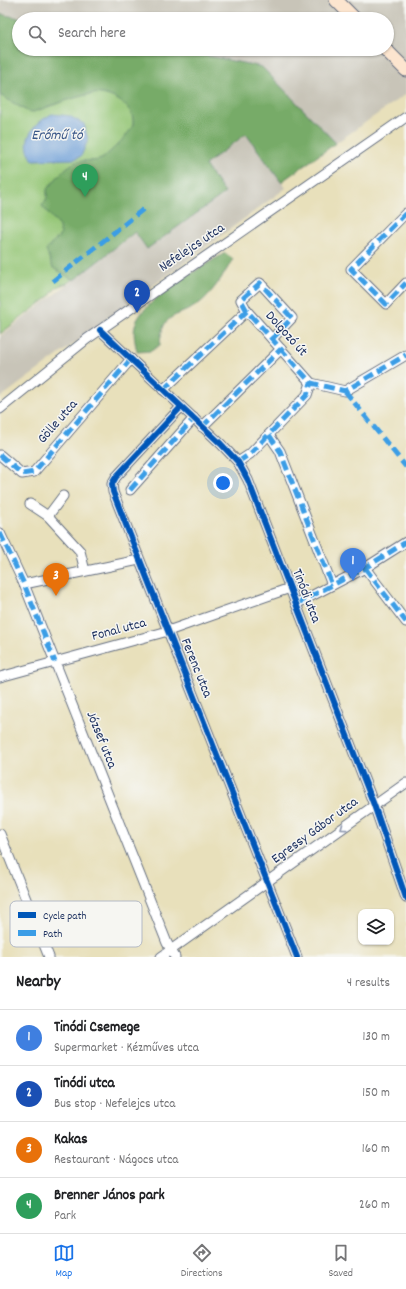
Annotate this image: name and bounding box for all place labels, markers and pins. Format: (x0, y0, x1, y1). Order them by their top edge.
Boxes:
pin: 4 (72, 164, 98, 197)
pin: 2 (124, 280, 150, 313)
pin: 1 (340, 548, 366, 581)
pin: 3 (43, 563, 69, 596)

